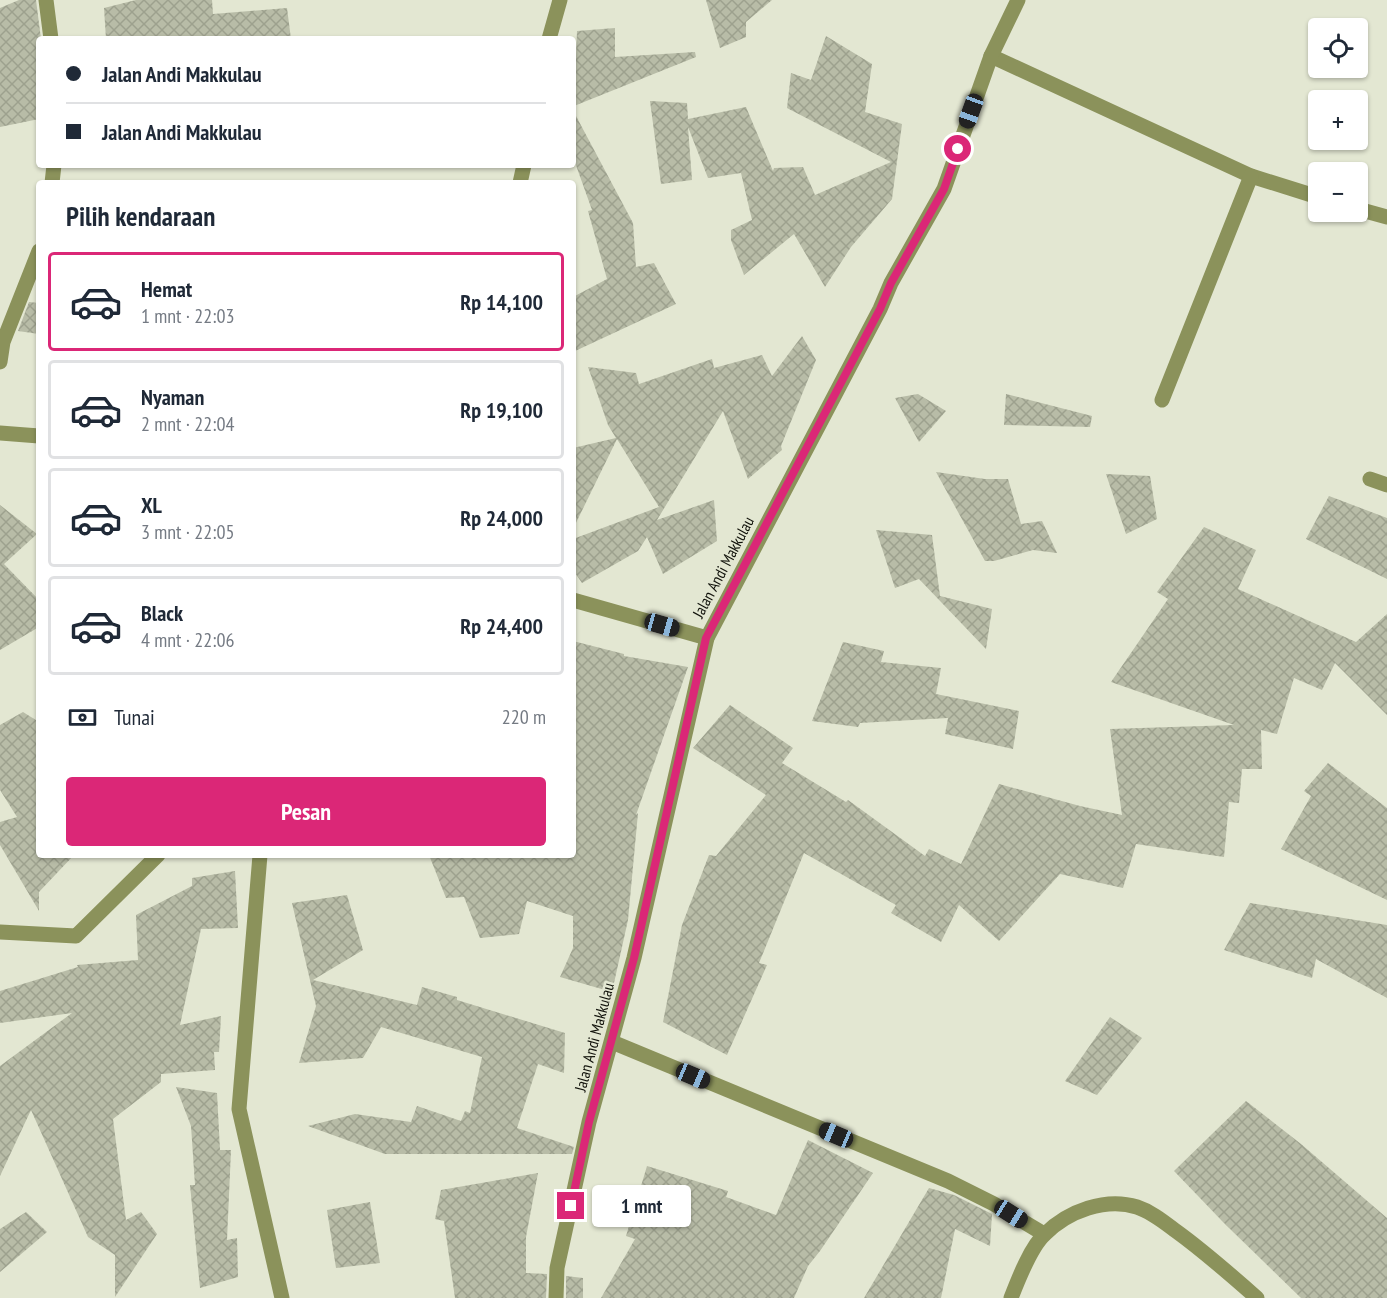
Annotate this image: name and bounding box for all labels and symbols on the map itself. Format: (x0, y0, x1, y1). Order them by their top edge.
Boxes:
car (956, 91, 986, 131)
route start (944, 135, 971, 162)
street label: Jalan Andi Makkulau (687, 513, 758, 622)
car (642, 611, 682, 639)
street label: Jalan Andi Makkulau (570, 980, 618, 1095)
car (673, 1061, 713, 1091)
car (816, 1120, 856, 1150)
callout: 1 mnt (592, 1185, 691, 1227)
route end (557, 1192, 584, 1219)
car (991, 1197, 1031, 1231)

